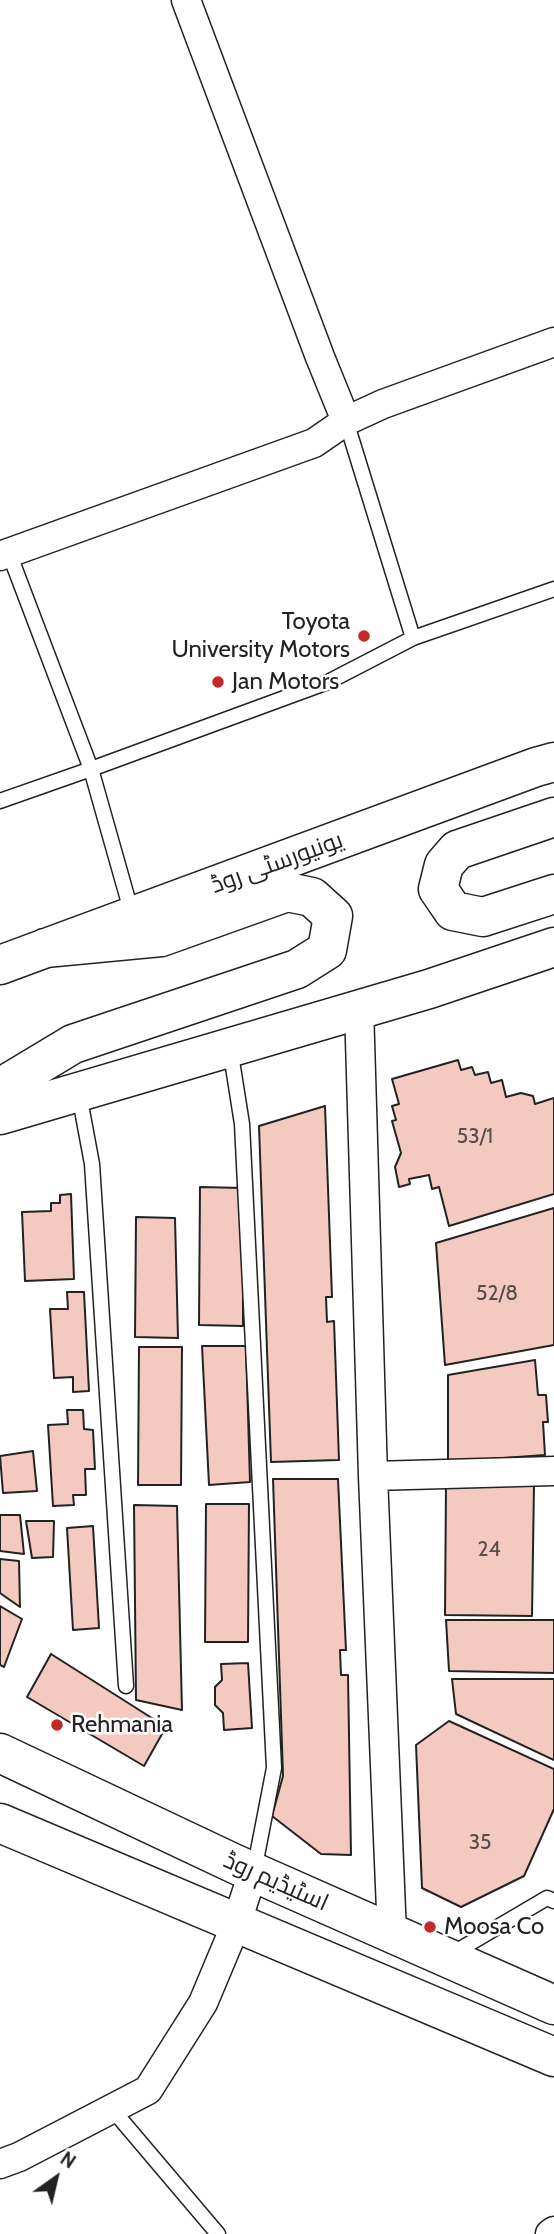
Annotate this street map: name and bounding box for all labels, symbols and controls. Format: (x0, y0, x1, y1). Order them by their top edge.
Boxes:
place label: Toyota University Motors (171, 608, 350, 664)
marker: Toyota University Motors (356, 628, 372, 644)
place label: Jan Motors (232, 668, 339, 696)
marker: Jan Motors (210, 674, 226, 690)
street label: یونیورسٹی روڈ (207, 826, 347, 900)
house number: 53/1 (457, 1124, 493, 1150)
house number: 52/8 (476, 1281, 518, 1307)
house number: 24 (477, 1537, 501, 1563)
place label: Rehmania (71, 1711, 173, 1739)
marker: Rehmania (49, 1717, 65, 1733)
house number: 35 (469, 1830, 491, 1856)
street label: اسٹیڈیم روڈ (219, 1846, 333, 1918)
place label: Moosa Co (444, 1913, 544, 1941)
marker: Moosa Co (422, 1919, 438, 1935)
north arrow (21, 2143, 91, 2213)
text: N (56, 2147, 80, 2173)

